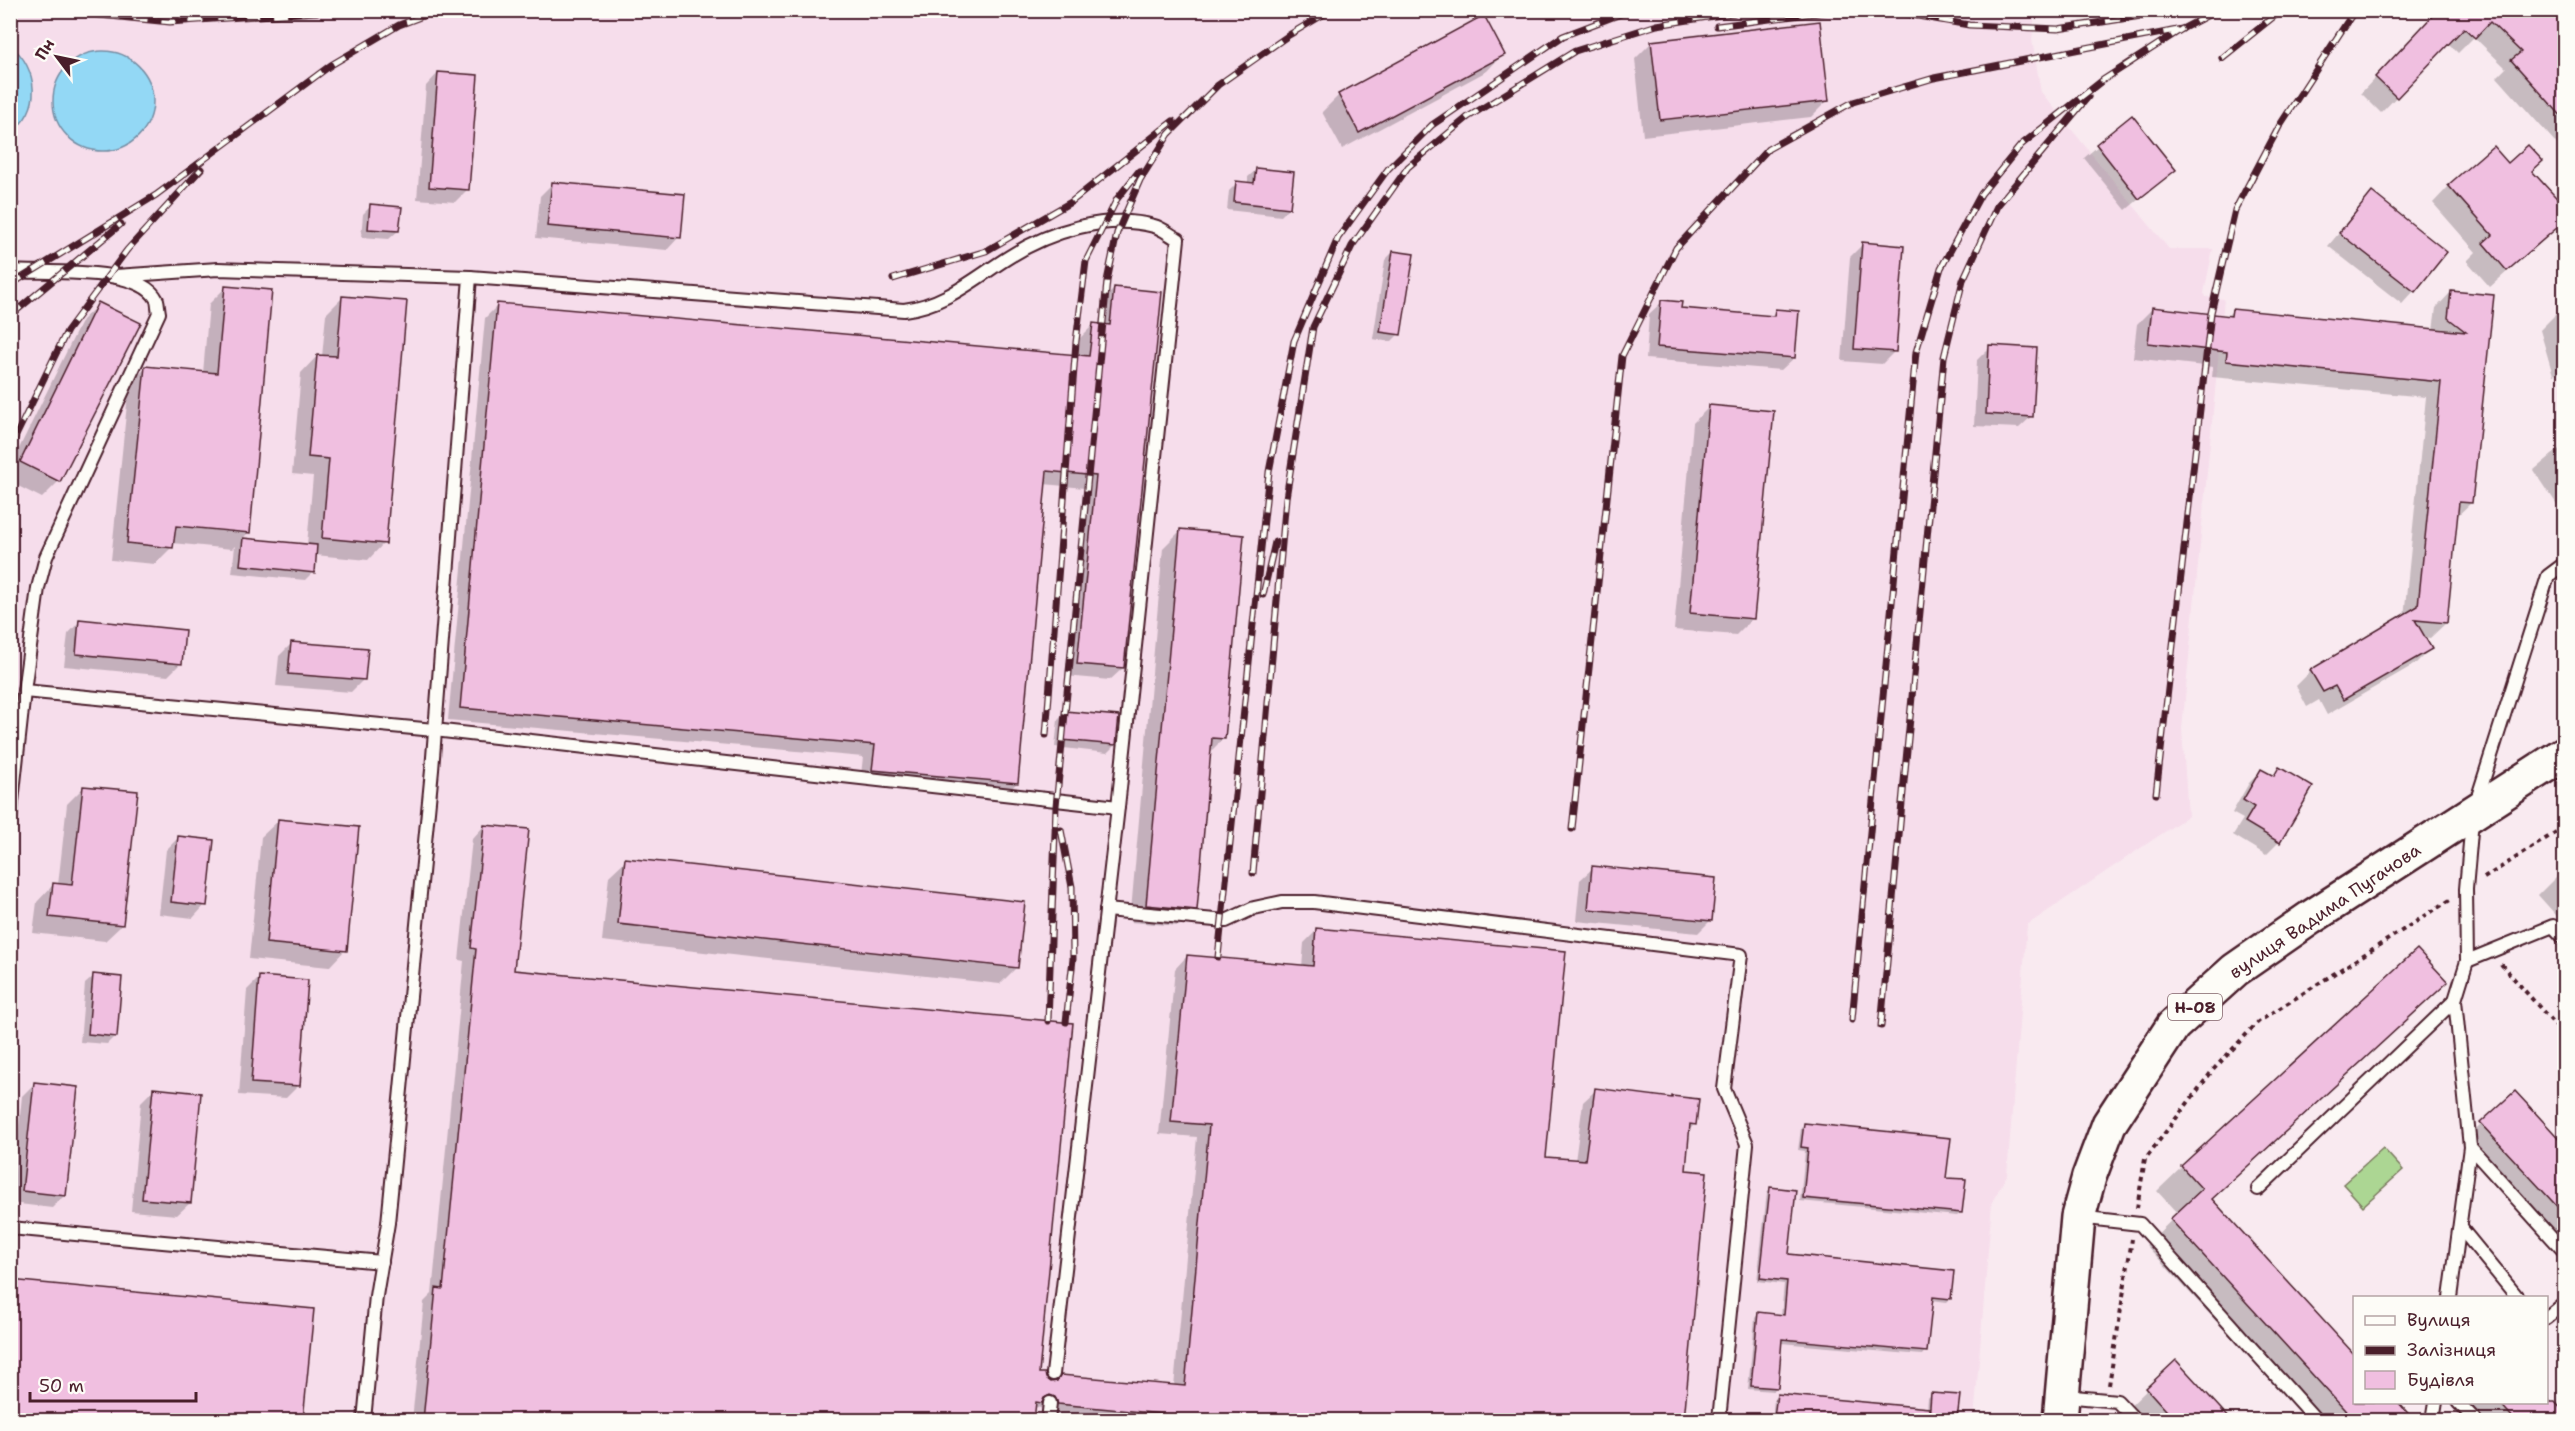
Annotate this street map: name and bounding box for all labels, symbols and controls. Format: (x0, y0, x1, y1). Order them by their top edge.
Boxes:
north arrow (27, 27, 87, 87)
text: Пн (30, 35, 59, 64)
street label: вулиця Вадима Пугачова (2225, 838, 2425, 984)
road number: Н-08 (2168, 994, 2222, 1020)
legend (2353, 1296, 2548, 1404)
text: Вулиця (2407, 1308, 2471, 1332)
text: Залізниця (2407, 1338, 2496, 1362)
scale bar (30, 1365, 196, 1403)
text: Будівля (2407, 1368, 2475, 1392)
text: 50 m (39, 1374, 84, 1398)

